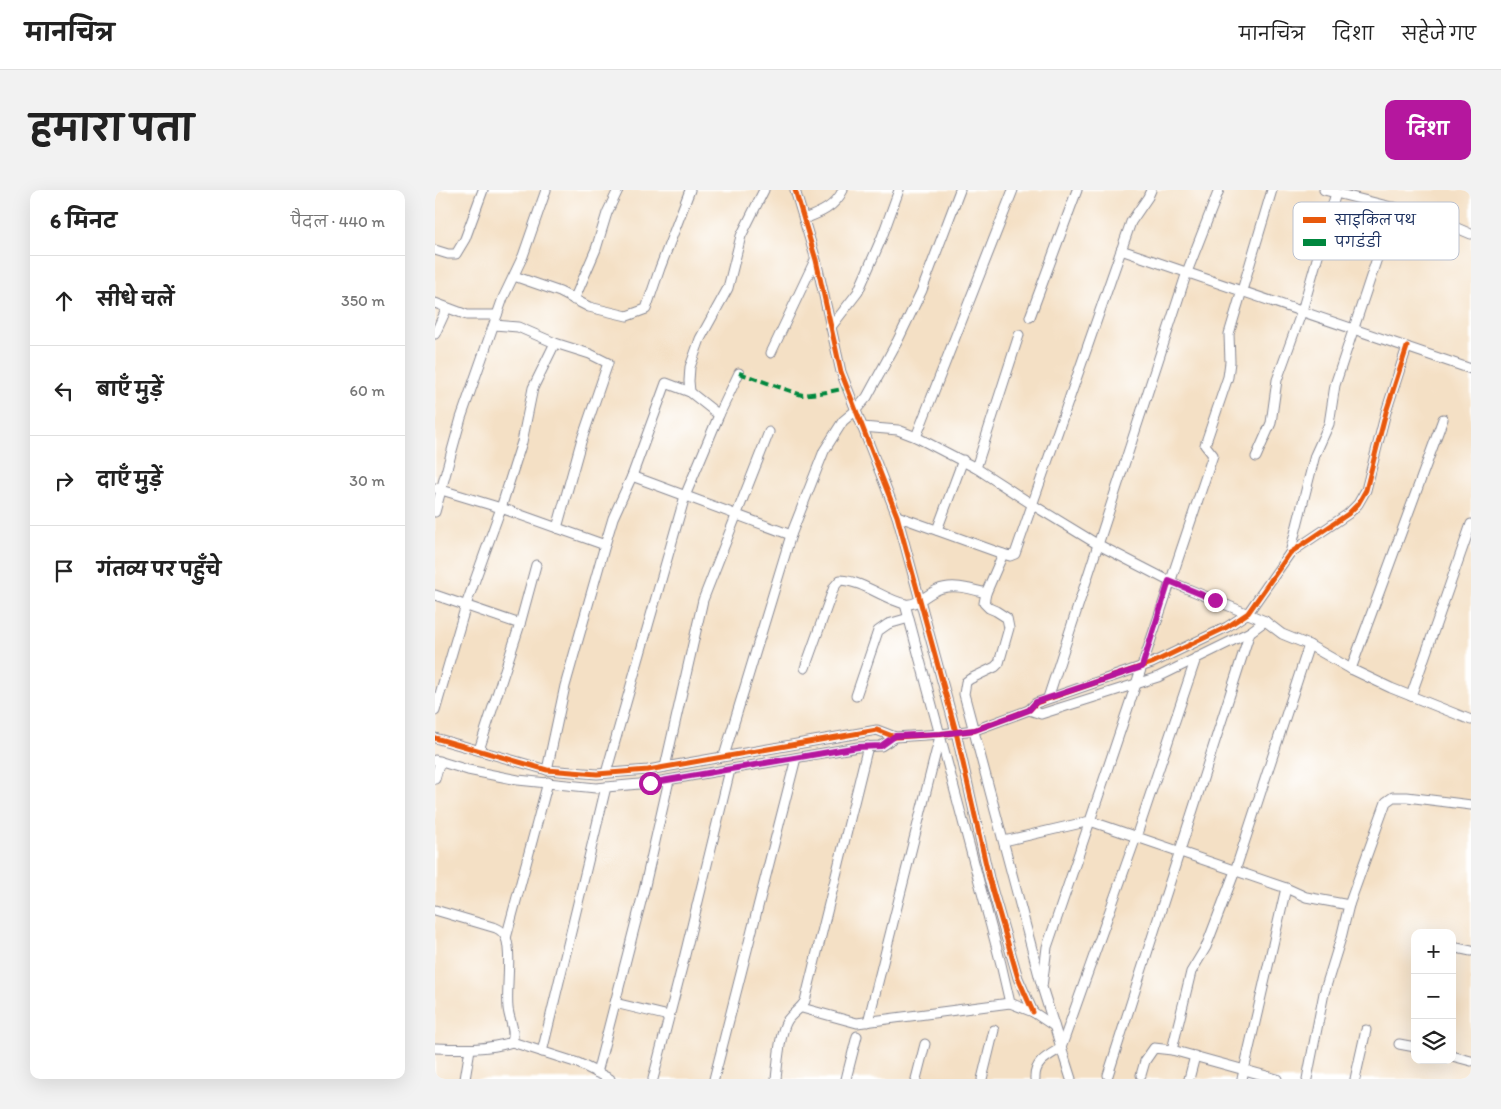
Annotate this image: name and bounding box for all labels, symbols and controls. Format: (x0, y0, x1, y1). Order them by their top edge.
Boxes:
text: मानचित्र (25, 18, 114, 47)
text: मानचित्र (1239, 23, 1305, 45)
text: दिशा (1333, 23, 1374, 45)
text: सहेजे गए (1402, 23, 1476, 45)
button: दिशा (1385, 100, 1471, 160)
text: हमारा पता (30, 107, 193, 149)
legend (1293, 202, 1459, 260)
text: 6 मिनट (50, 208, 117, 233)
text: साइकिल पथ (1334, 209, 1417, 229)
text: पैदल · 440 m (291, 212, 385, 231)
text: पगडंडी (1334, 231, 1382, 251)
icon: ahead (50, 287, 78, 315)
text: सीधे चलें (97, 288, 174, 311)
text: 350 m (341, 291, 385, 310)
icon: left (50, 377, 78, 405)
text: बाएँ मुड़ें (97, 378, 163, 401)
text: 60 m (350, 381, 385, 400)
icon: right (50, 467, 78, 495)
text: दाएँ मुड़ें (97, 468, 163, 491)
text: 30 m (349, 471, 385, 490)
icon: arrive (50, 557, 78, 585)
text: गंतव्य पर पहुँचे (97, 558, 221, 581)
route end (1204, 589, 1227, 612)
route start (639, 772, 662, 795)
map controls (1411, 929, 1456, 1064)
button: + (1411, 929, 1456, 974)
button: − (1411, 974, 1456, 1019)
button: layers (1411, 1019, 1456, 1064)

